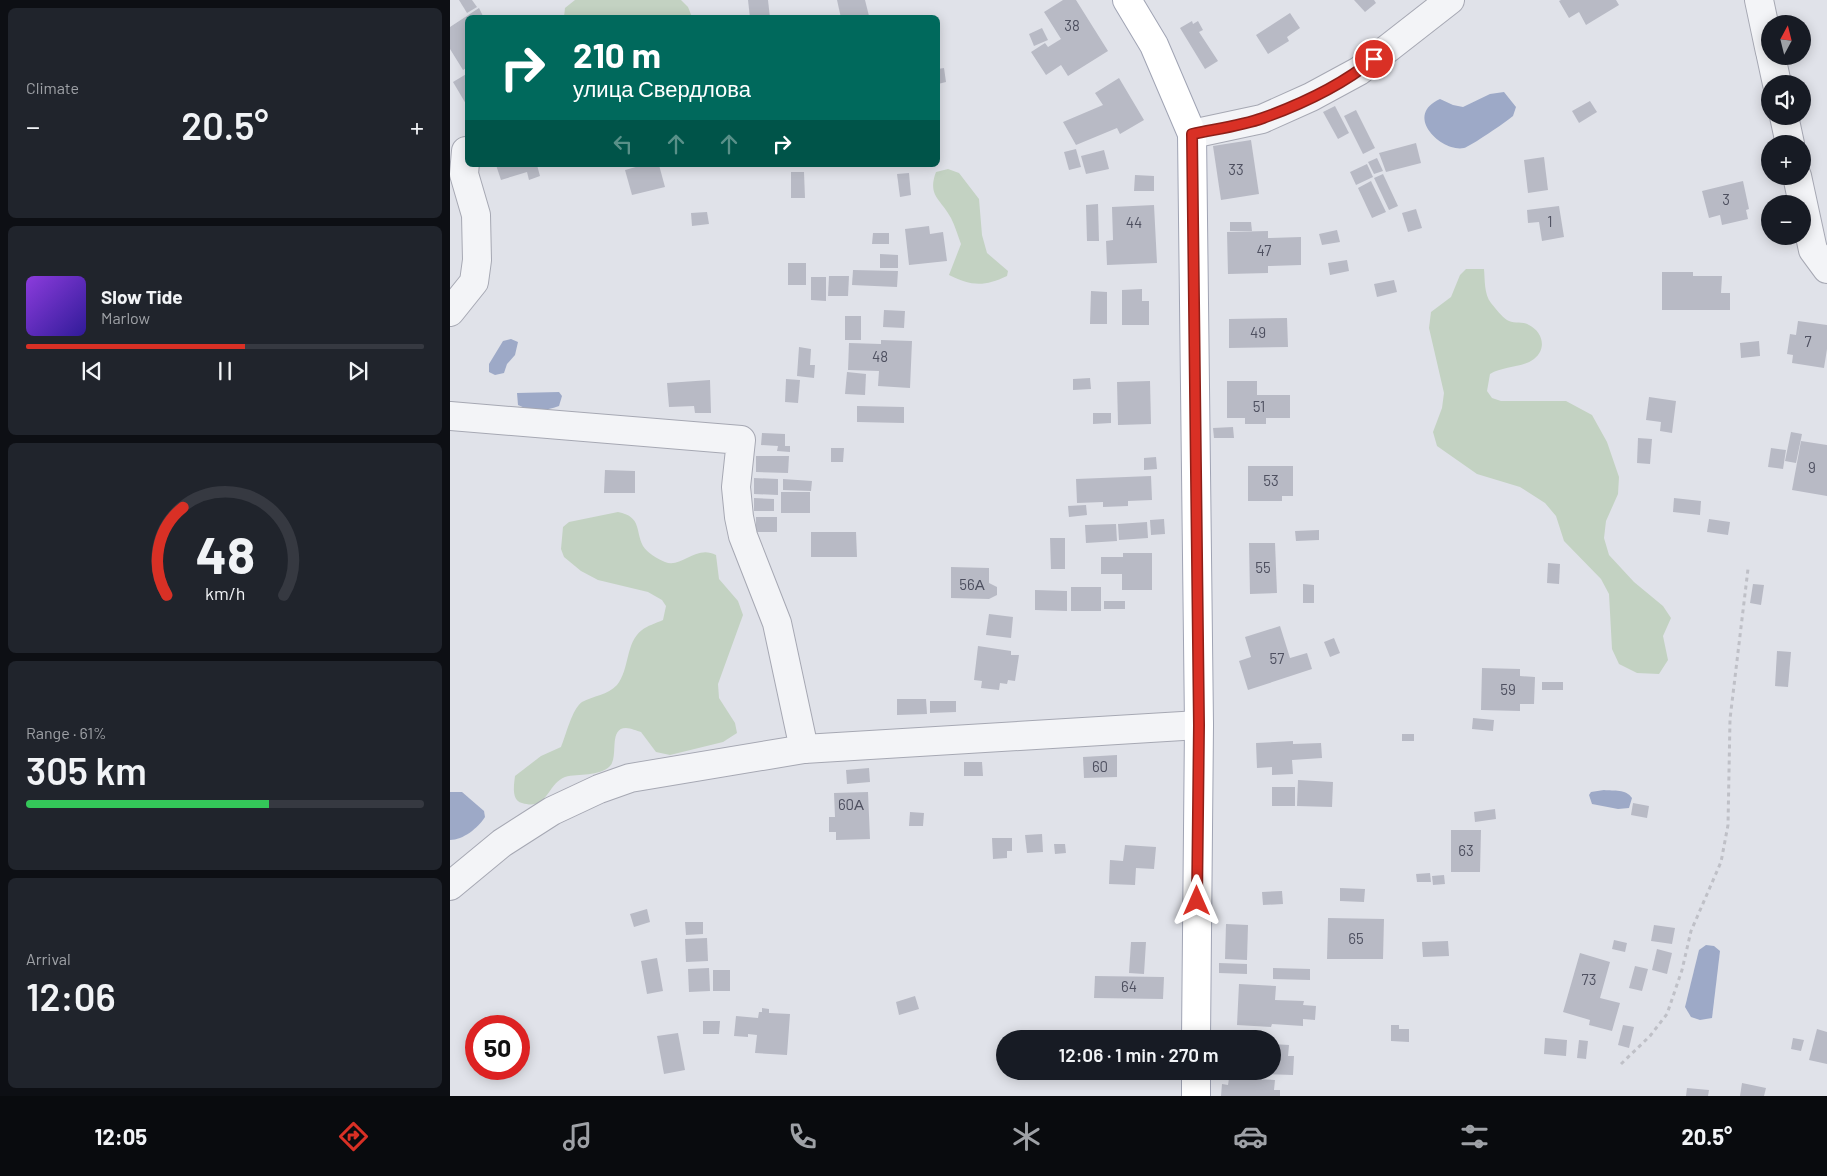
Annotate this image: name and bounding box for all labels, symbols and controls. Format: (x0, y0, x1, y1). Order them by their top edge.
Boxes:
north arrow (1761, 15, 1811, 65)
map controls (1761, 15, 1811, 245)
house number: 38 (1064, 16, 1080, 34)
text: 210 m (573, 33, 661, 75)
icon: right (490, 35, 555, 100)
pin (1353, 38, 1395, 80)
icon: arrive (1360, 45, 1388, 73)
text: улица Свердлова (573, 75, 751, 101)
button: sound (1761, 75, 1811, 125)
text: Climate (26, 78, 79, 97)
text: 20.5° (181, 102, 269, 148)
text: − (26, 109, 40, 143)
text: + (410, 109, 424, 143)
icon: left (609, 130, 637, 158)
icon: ahead (662, 130, 690, 158)
icon: ahead (715, 130, 743, 158)
icon: right (768, 130, 796, 158)
button: + (1761, 135, 1811, 185)
house number: 33 (1228, 160, 1244, 178)
house number: 3 (1722, 190, 1730, 208)
button: − (1761, 195, 1811, 245)
house number: 1 (1547, 212, 1553, 230)
house number: 44 (1126, 213, 1142, 231)
house number: 47 (1257, 241, 1271, 259)
text: Slow Tide (101, 285, 183, 308)
text: Marlow (101, 308, 150, 327)
house number: 49 (1250, 323, 1266, 341)
house number: 7 (1804, 332, 1812, 350)
house number: 48 (872, 347, 888, 365)
icon: previous (78, 357, 106, 385)
icon: pause (211, 357, 239, 385)
icon: next (344, 357, 372, 385)
house number: 51 (1253, 397, 1265, 415)
house number: 9 (1808, 458, 1816, 476)
house number: 53 (1263, 471, 1279, 489)
text: 48 (195, 522, 255, 584)
house number: 55 (1255, 558, 1271, 576)
house number: 56А (959, 575, 985, 593)
text: km/h (205, 582, 245, 604)
house number: 57 (1270, 649, 1284, 667)
house number: 59 (1500, 680, 1516, 698)
text: Range · 61% (26, 723, 107, 742)
text: 305 km (26, 747, 147, 793)
house number: 60 (1092, 757, 1108, 775)
house number: 60А (838, 795, 864, 813)
house number: 63 (1458, 841, 1474, 859)
position arrow (1170, 874, 1222, 926)
house number: 65 (1348, 929, 1364, 947)
text: Arrival (26, 949, 71, 968)
house number: 73 (1582, 970, 1596, 988)
text: 12:06 (26, 973, 116, 1019)
house number: 64 (1121, 977, 1137, 995)
speed limit sign: 50 (465, 1015, 530, 1080)
text: 12:06 · 1 min · 270 m (1058, 1043, 1219, 1066)
icon: directions (336, 1119, 371, 1154)
icon: music (560, 1119, 595, 1154)
icon: phone (785, 1119, 820, 1154)
icon: climate (1009, 1119, 1044, 1154)
icon: car (1233, 1119, 1268, 1154)
icon: filters (1457, 1119, 1492, 1154)
text: 12:05 (95, 1123, 147, 1149)
text: 20.5° (1681, 1123, 1732, 1149)

